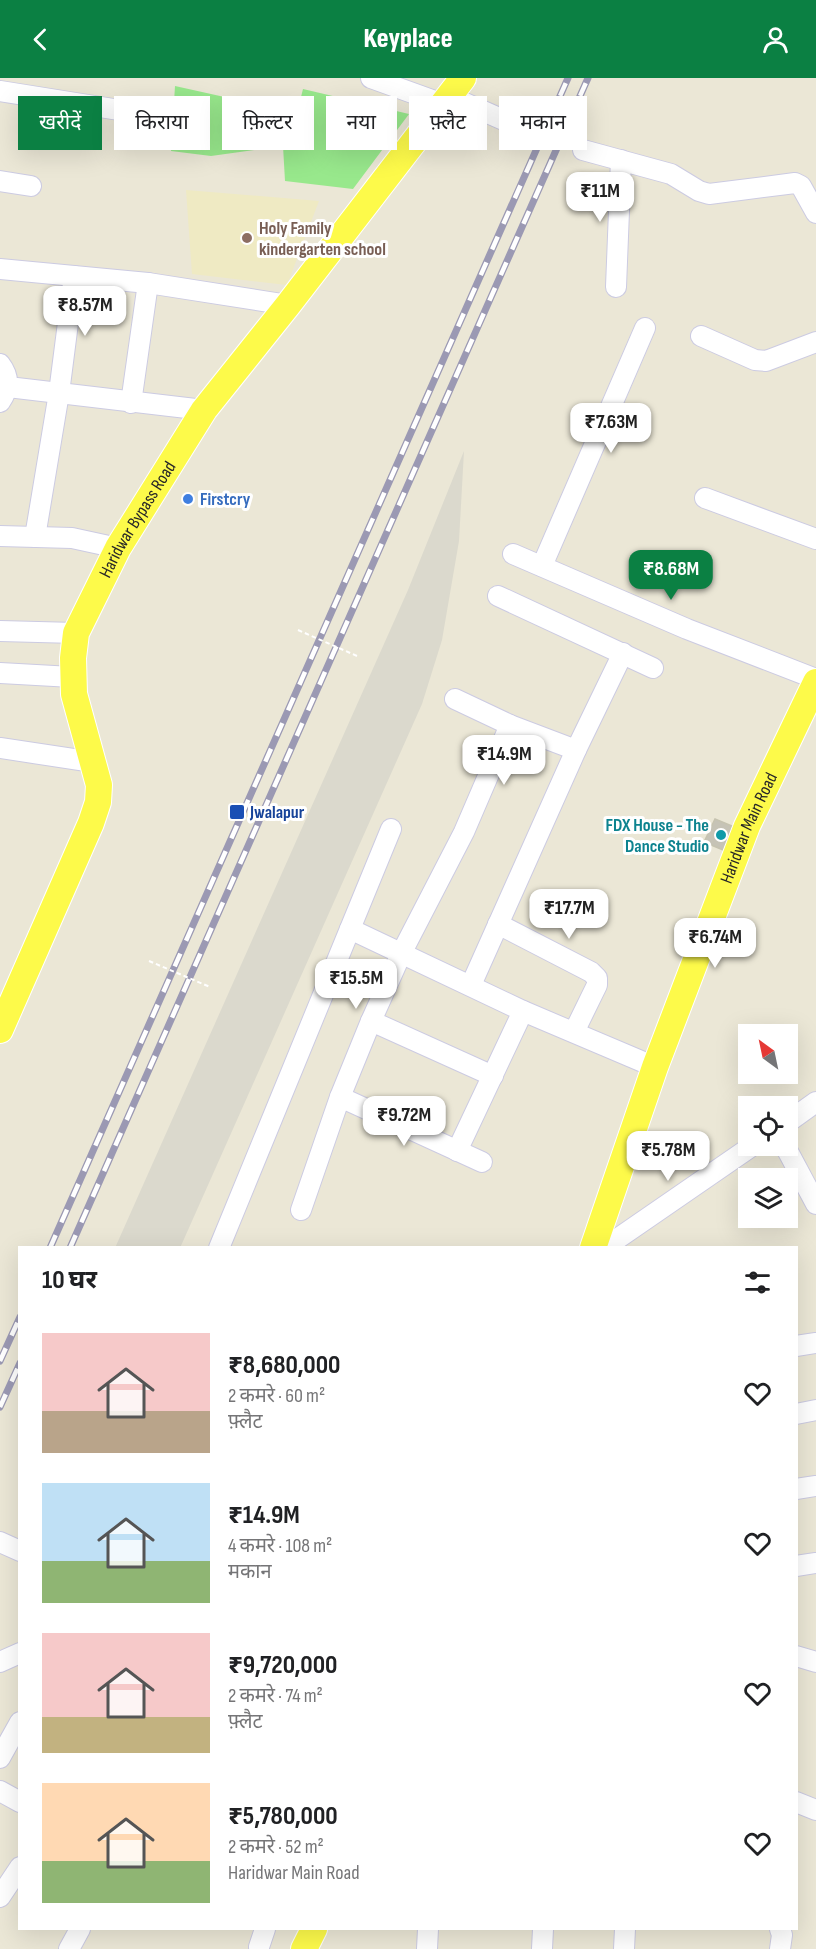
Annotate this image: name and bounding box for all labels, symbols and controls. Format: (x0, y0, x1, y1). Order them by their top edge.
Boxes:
icon: back (24, 23, 57, 56)
text: Keyplace (364, 23, 453, 55)
icon: person (759, 23, 792, 56)
chip: खरीदें (18, 96, 102, 150)
chip: किराया (114, 96, 210, 150)
chip: फ़िल्टर (222, 96, 314, 150)
chip: नया (326, 96, 397, 150)
chip: फ़्लैट (409, 96, 487, 150)
chip: मकान (499, 96, 587, 150)
pin: ₹11M (564, 172, 636, 223)
text: ₹11M (580, 179, 620, 203)
place label: Holy Family kindergarten school (259, 218, 386, 260)
marker: Holy Family kindergarten school (240, 231, 254, 245)
pin: ₹8.57M (36, 286, 134, 337)
text: ₹8.57M (57, 293, 113, 317)
pin: ₹7.63M (562, 403, 660, 454)
text: ₹7.63M (584, 410, 638, 434)
street label: Haridwar Bypass Road (95, 457, 180, 581)
place label: Firstcry (200, 489, 251, 510)
marker: Firstcry (181, 492, 195, 506)
pin: ₹8.68M (622, 550, 720, 601)
text: ₹8.68M (643, 557, 699, 581)
pin: ₹14.9M (455, 735, 553, 786)
text: ₹14.9M (476, 742, 532, 766)
street label: Haridwar Main Road (716, 769, 782, 886)
place label: Jwalapur (249, 802, 305, 823)
marker: Jwalapur (228, 803, 246, 821)
place label: FDX House - The Dance Studio (606, 815, 709, 857)
marker: FDX House - The Dance Studio (714, 828, 728, 842)
pin: ₹17.7M (520, 889, 618, 940)
text: ₹17.7M (543, 896, 595, 920)
pin: ₹6.74M (666, 918, 764, 969)
text: ₹6.74M (688, 925, 742, 949)
pin: ₹15.5M (307, 959, 405, 1010)
text: ₹15.5M (329, 966, 383, 990)
north arrow (738, 1024, 798, 1084)
map controls (738, 1024, 798, 1228)
pin: ₹9.72M (355, 1096, 453, 1147)
button: locate (738, 1096, 798, 1156)
text: ₹9.72M (377, 1103, 431, 1127)
pin: ₹5.78M (619, 1131, 717, 1182)
text: ₹5.78M (641, 1138, 695, 1162)
button: layers (738, 1168, 798, 1228)
text: 10 घर (42, 1265, 97, 1296)
icon: filters (741, 1266, 774, 1299)
text: ₹8,680,000 (228, 1350, 340, 1381)
icon: home (90, 1357, 162, 1429)
icon: heart (741, 1377, 774, 1410)
text: 2 कमरे · 60 m² (228, 1384, 325, 1408)
text: फ़्लैट (228, 1410, 263, 1434)
text: ₹14.9M (228, 1500, 300, 1531)
icon: home (90, 1507, 162, 1579)
icon: heart (741, 1527, 774, 1560)
text: 4 कमरे · 108 m² (228, 1534, 332, 1558)
text: मकान (228, 1560, 272, 1584)
text: ₹9,720,000 (228, 1650, 338, 1681)
icon: home (90, 1657, 162, 1729)
icon: heart (741, 1677, 774, 1710)
text: 2 कमरे · 74 m² (228, 1684, 323, 1708)
text: फ़्लैट (228, 1710, 263, 1734)
text: ₹5,780,000 (228, 1801, 338, 1832)
icon: home (90, 1807, 162, 1879)
icon: heart (741, 1827, 774, 1860)
text: 2 कमरे · 52 m² (228, 1835, 324, 1859)
text: Haridwar Main Road (228, 1861, 360, 1885)

